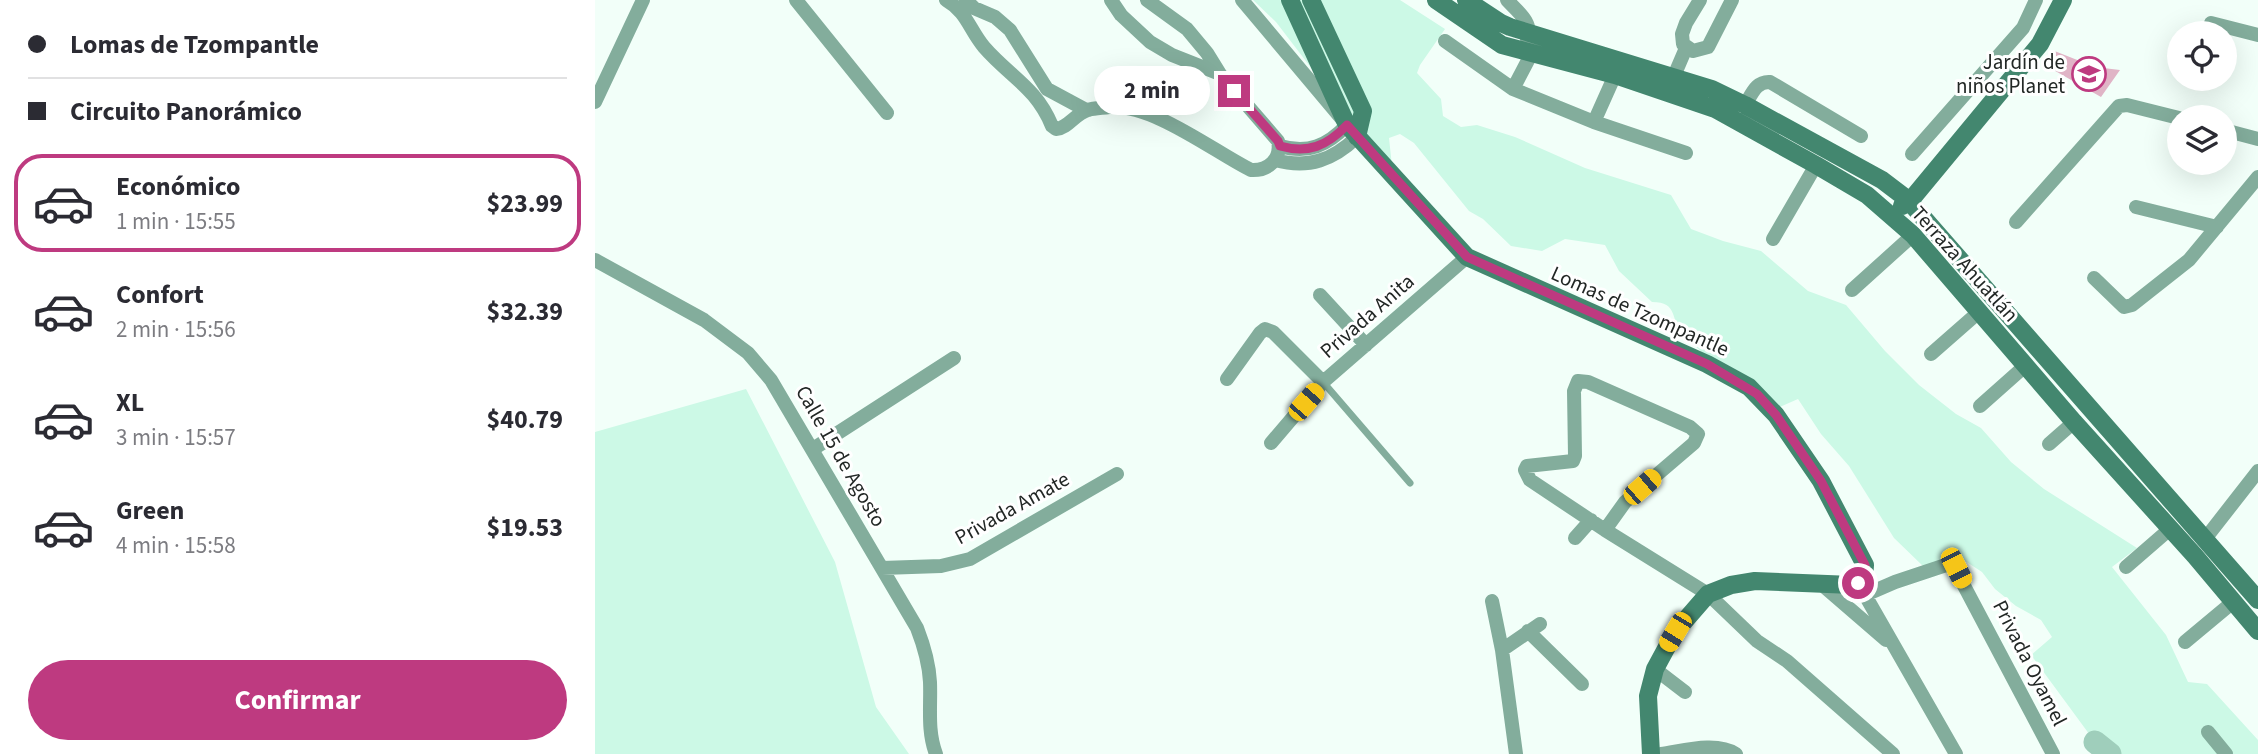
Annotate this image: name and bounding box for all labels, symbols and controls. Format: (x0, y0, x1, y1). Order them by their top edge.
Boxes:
map controls (2167, 21, 2237, 175)
button: locate (2167, 21, 2237, 91)
text: Lomas de Tzompantle (70, 26, 319, 63)
place label: Jardín de niños Planet (1956, 47, 2065, 101)
school or university icon: Jardín de niños Planet (2070, 55, 2108, 93)
callout: 2 min (1094, 66, 1209, 116)
text: 2 min (1124, 74, 1180, 107)
route end (1218, 75, 1250, 107)
text: Circuito Panorámico (70, 93, 302, 130)
button: layers (2167, 105, 2237, 175)
text: Económico (116, 168, 241, 205)
icon: car (32, 172, 95, 235)
text: $23.99 (487, 185, 563, 222)
street label: Terraza Ahuatlán (1905, 199, 2025, 329)
text: 1 min · 15:55 (116, 205, 236, 238)
street label: Lomas de Tzompantle (1546, 258, 1734, 364)
street label: Privada Anita (1313, 267, 1421, 365)
text: Confort (116, 276, 204, 313)
icon: car (32, 280, 95, 343)
text: $32.39 (487, 293, 563, 330)
text: 2 min · 15:56 (116, 313, 236, 346)
car (1285, 379, 1328, 425)
street label: Calle 15 de Agosto (788, 380, 894, 532)
text: XL (116, 384, 144, 421)
icon: car (32, 388, 95, 451)
text: $40.79 (487, 401, 563, 438)
text: 3 min · 15:57 (116, 421, 236, 454)
street label: Privada Amate (949, 464, 1075, 552)
car (1620, 465, 1665, 509)
text: Green (116, 492, 184, 529)
icon: car (32, 496, 95, 559)
text: $19.53 (487, 509, 563, 546)
text: 4 min · 15:58 (116, 529, 236, 562)
car (1938, 545, 1975, 591)
route start (1842, 567, 1874, 599)
street label: Privada Oyamel (1985, 595, 2075, 731)
car (1656, 609, 1695, 655)
button: Confirmar (28, 660, 567, 740)

